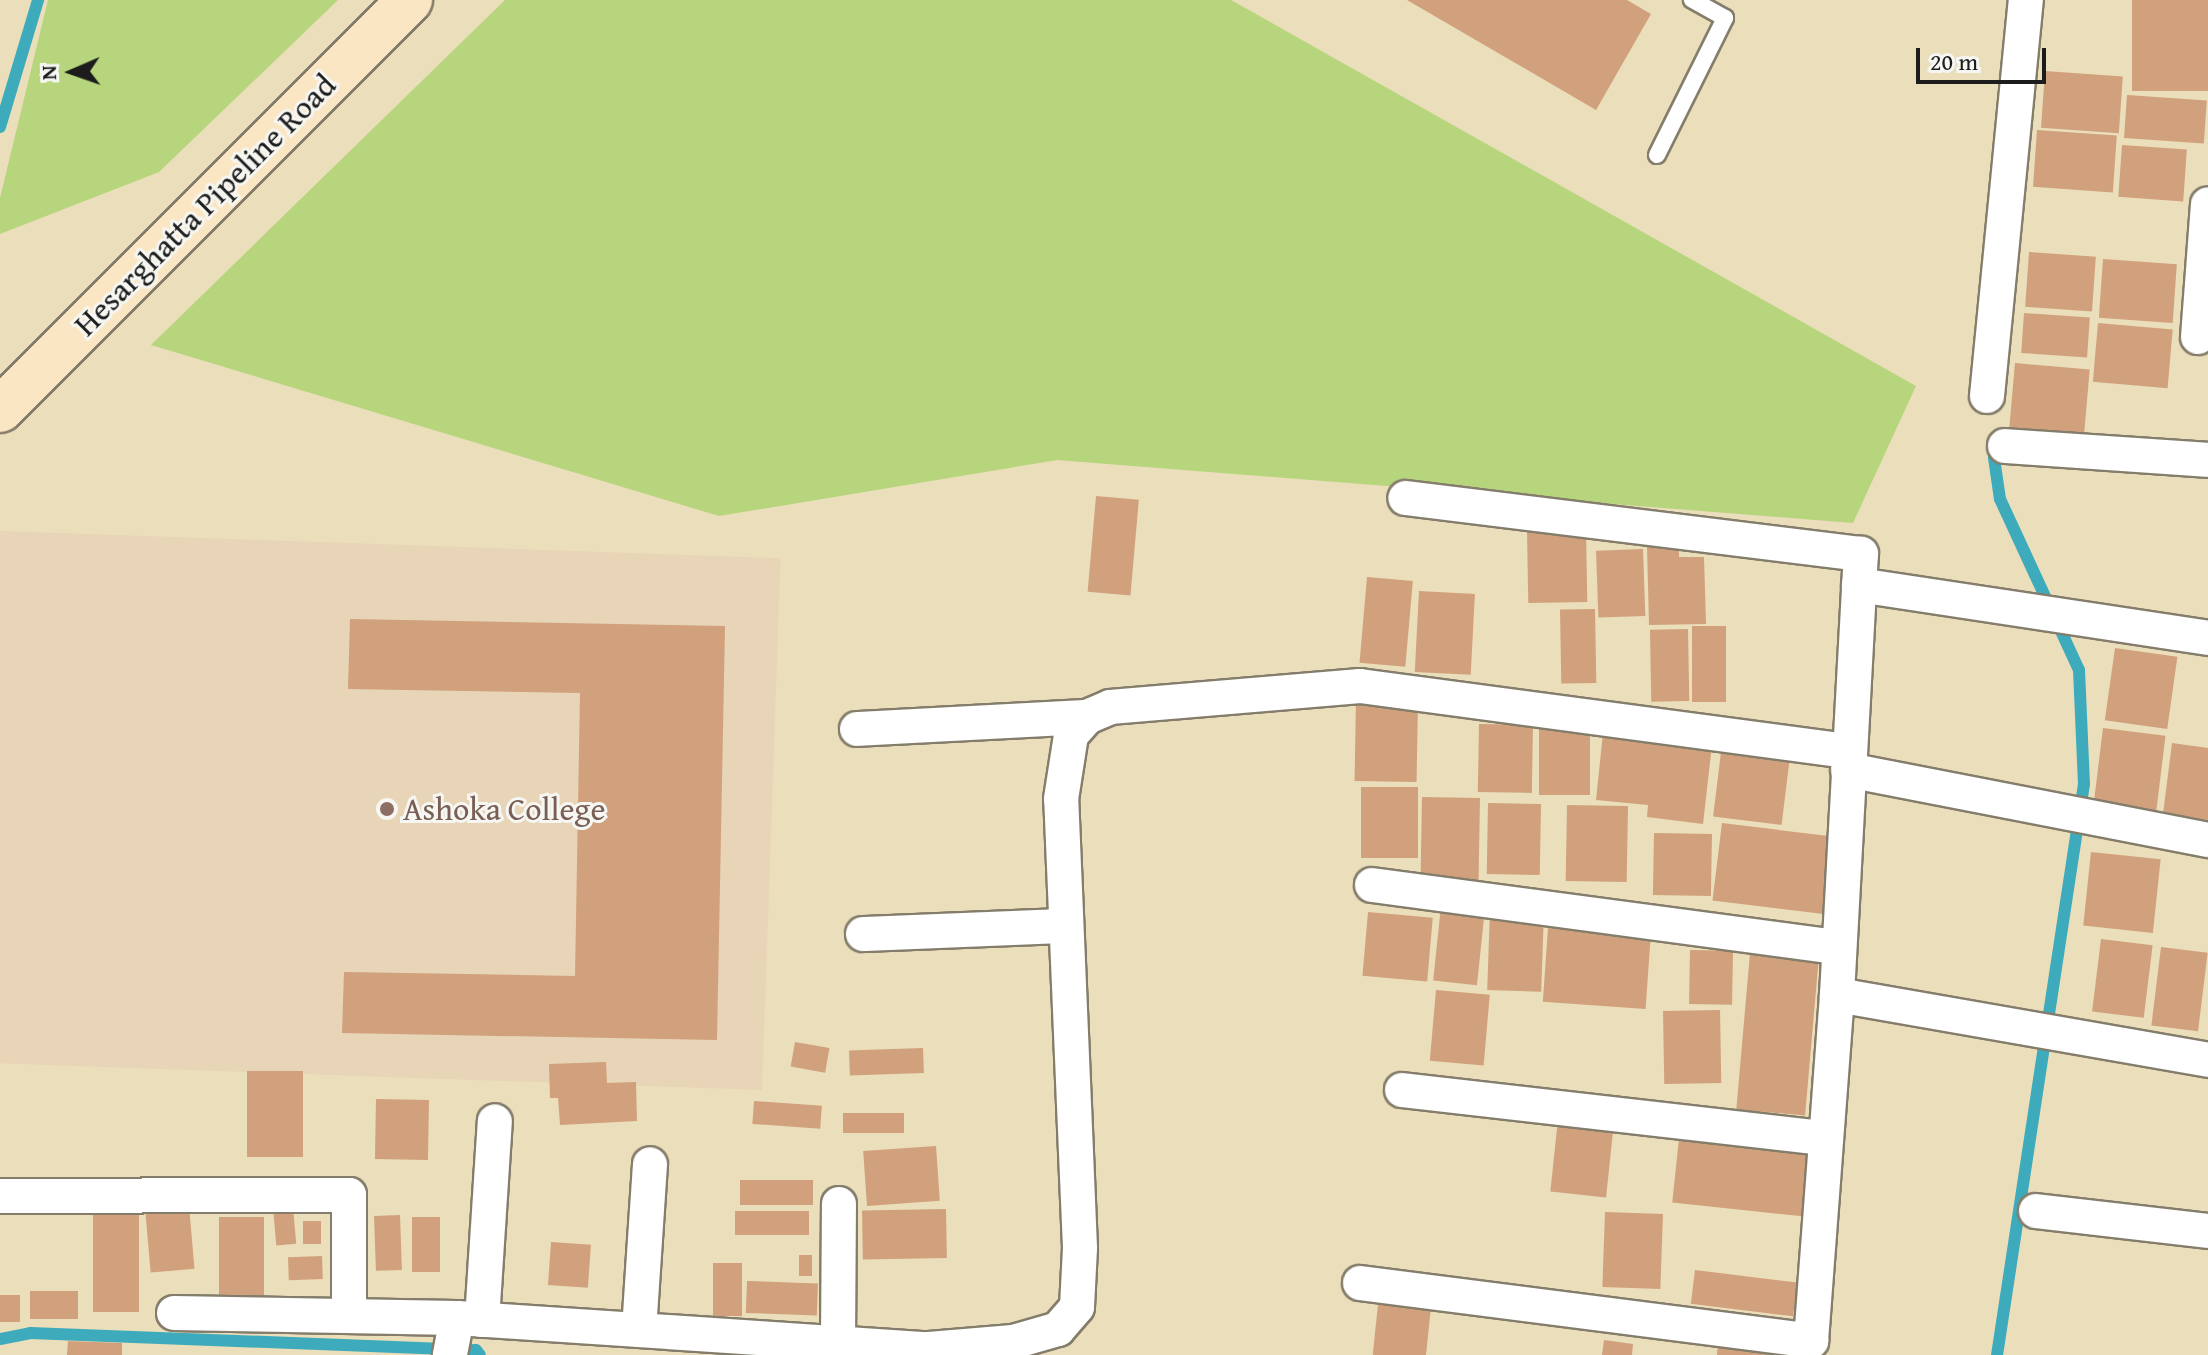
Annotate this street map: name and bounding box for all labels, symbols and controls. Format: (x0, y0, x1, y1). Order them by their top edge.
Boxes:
north arrow (32, 32, 112, 112)
scale bar (1920, 32, 2050, 82)
text: 20 m (1930, 44, 1978, 79)
text: N (32, 65, 64, 81)
street label: Hesarghatta Pipeline Road (66, 66, 344, 344)
place label: Ashoka College (403, 790, 605, 828)
marker: Ashoka College (378, 800, 396, 818)

